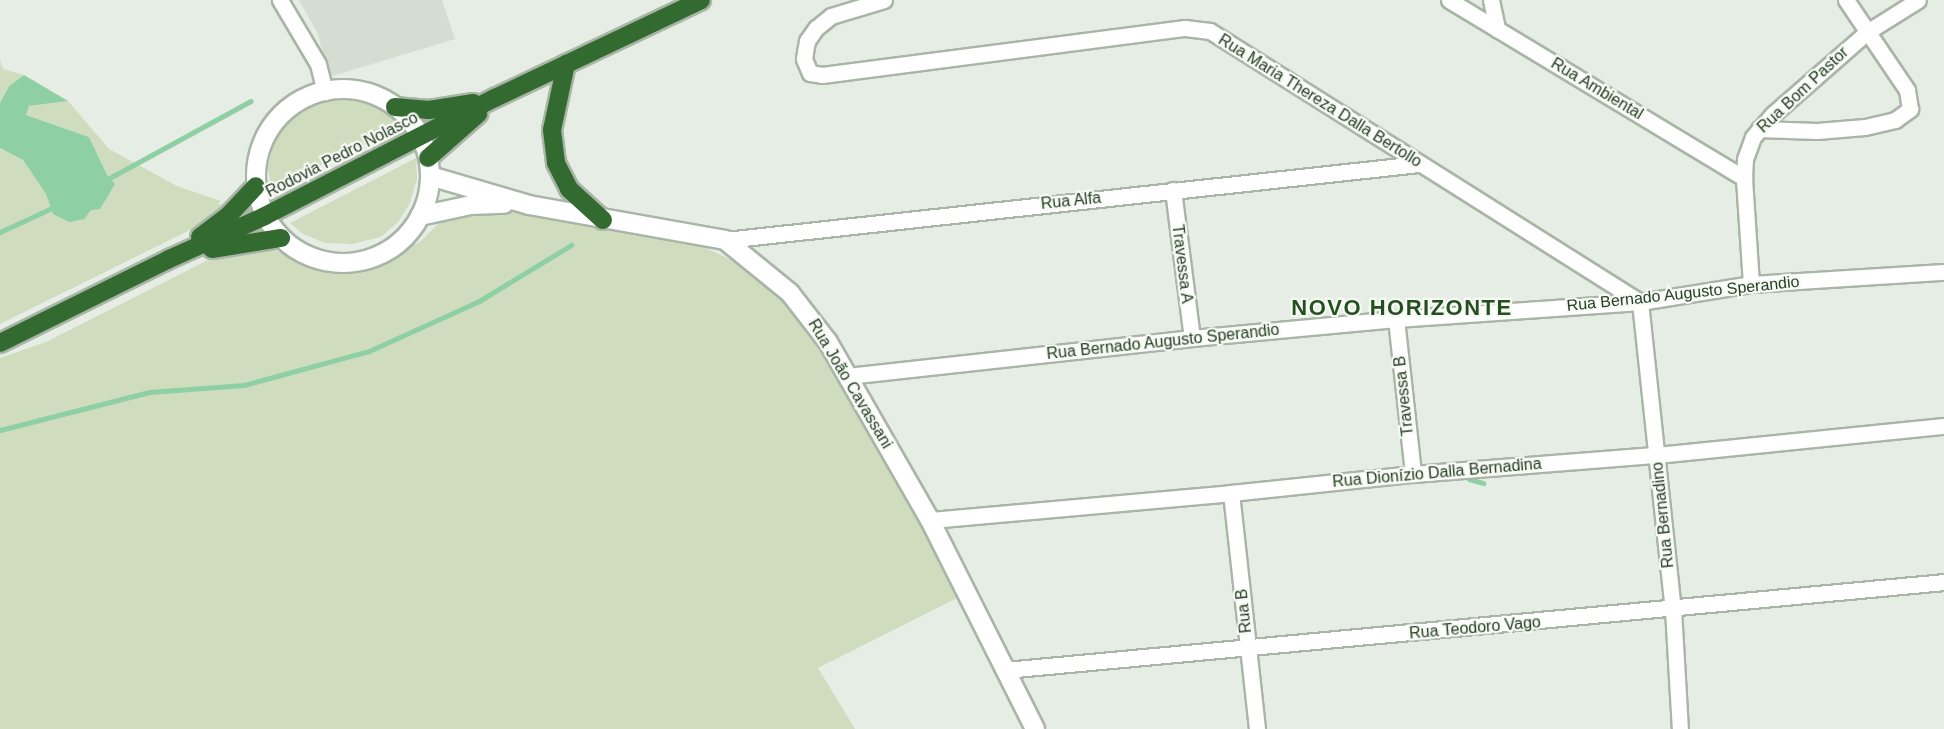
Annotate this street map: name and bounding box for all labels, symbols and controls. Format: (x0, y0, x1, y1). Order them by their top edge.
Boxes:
street label: Rua Maria Thereza Dalla Bertollo (1215, 30, 1425, 172)
street label: Rua Bom Pastor (1754, 43, 1852, 137)
street label: Rua Ambiental (1547, 54, 1647, 124)
street label: Rodovia Pedro Nolasco (263, 108, 421, 202)
street label: Rua Alfa (1039, 188, 1103, 214)
street label: Travessa A (1168, 223, 1196, 305)
street label: Rua Bernado Augusto Sperandio (1565, 272, 1801, 316)
district label: NOVO HORIZONTE (1291, 295, 1513, 321)
street label: Rua João Cavassani (804, 316, 896, 452)
street label: Rua Bernado Augusto Sperandio (1045, 320, 1281, 364)
street label: Travessa B (1390, 355, 1418, 437)
street label: Rua Dionízio Dalla Bernadina (1332, 454, 1542, 492)
street label: Rua Bernadino (1648, 461, 1678, 569)
street label: Rua B (1232, 588, 1256, 634)
street label: Rua Teodoro Vago (1408, 613, 1542, 643)

